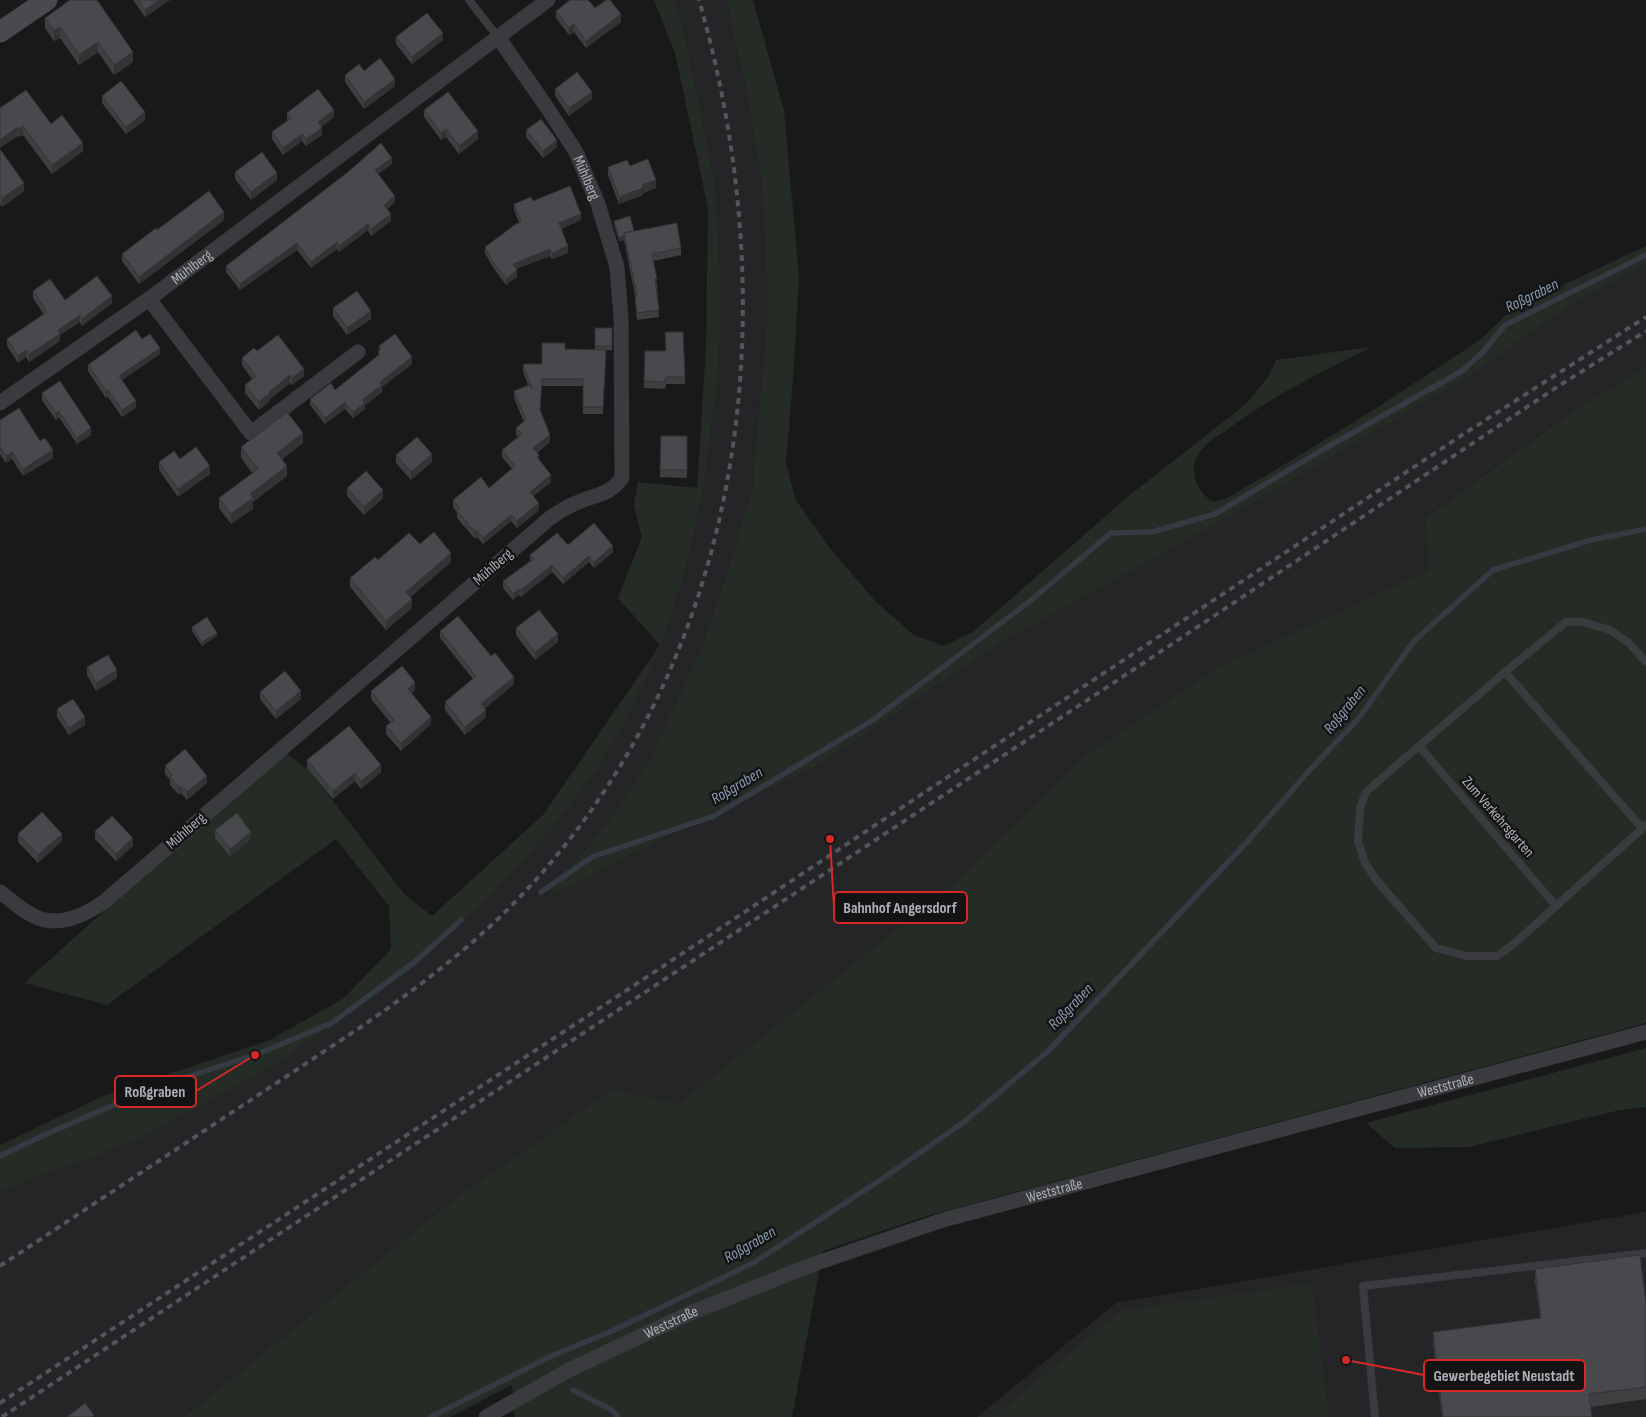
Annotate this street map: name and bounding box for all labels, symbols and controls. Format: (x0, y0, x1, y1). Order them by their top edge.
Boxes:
street label: Mühlberg (569, 153, 605, 203)
street label: Mühlberg (167, 245, 216, 289)
water label: Roßgraben (1502, 275, 1562, 317)
street label: Mühlberg (469, 545, 517, 589)
water label: Roßgraben (1320, 682, 1370, 738)
water label: Roßgraben (708, 763, 766, 809)
street label: Zum Verkehrsgarten (1458, 773, 1538, 861)
street label: Mühlberg (162, 809, 210, 853)
callout: Bahnhof Angersdorf (834, 892, 967, 923)
text: Bahnhof Angersdorf (843, 899, 958, 918)
water label: Roßgraben (1044, 980, 1098, 1034)
street label: Weststraße (1415, 1069, 1476, 1102)
callout: Roßgraben (115, 1076, 196, 1107)
text: Roßgraben (125, 1083, 185, 1102)
street label: Weststraße (1024, 1174, 1085, 1207)
water label: Roßgraben (721, 1222, 780, 1267)
street label: Weststraße (641, 1301, 701, 1343)
callout: Gewerbegebiet Neustadt (1424, 1360, 1585, 1391)
text: Gewerbegebiet Neustadt (1433, 1367, 1575, 1386)

